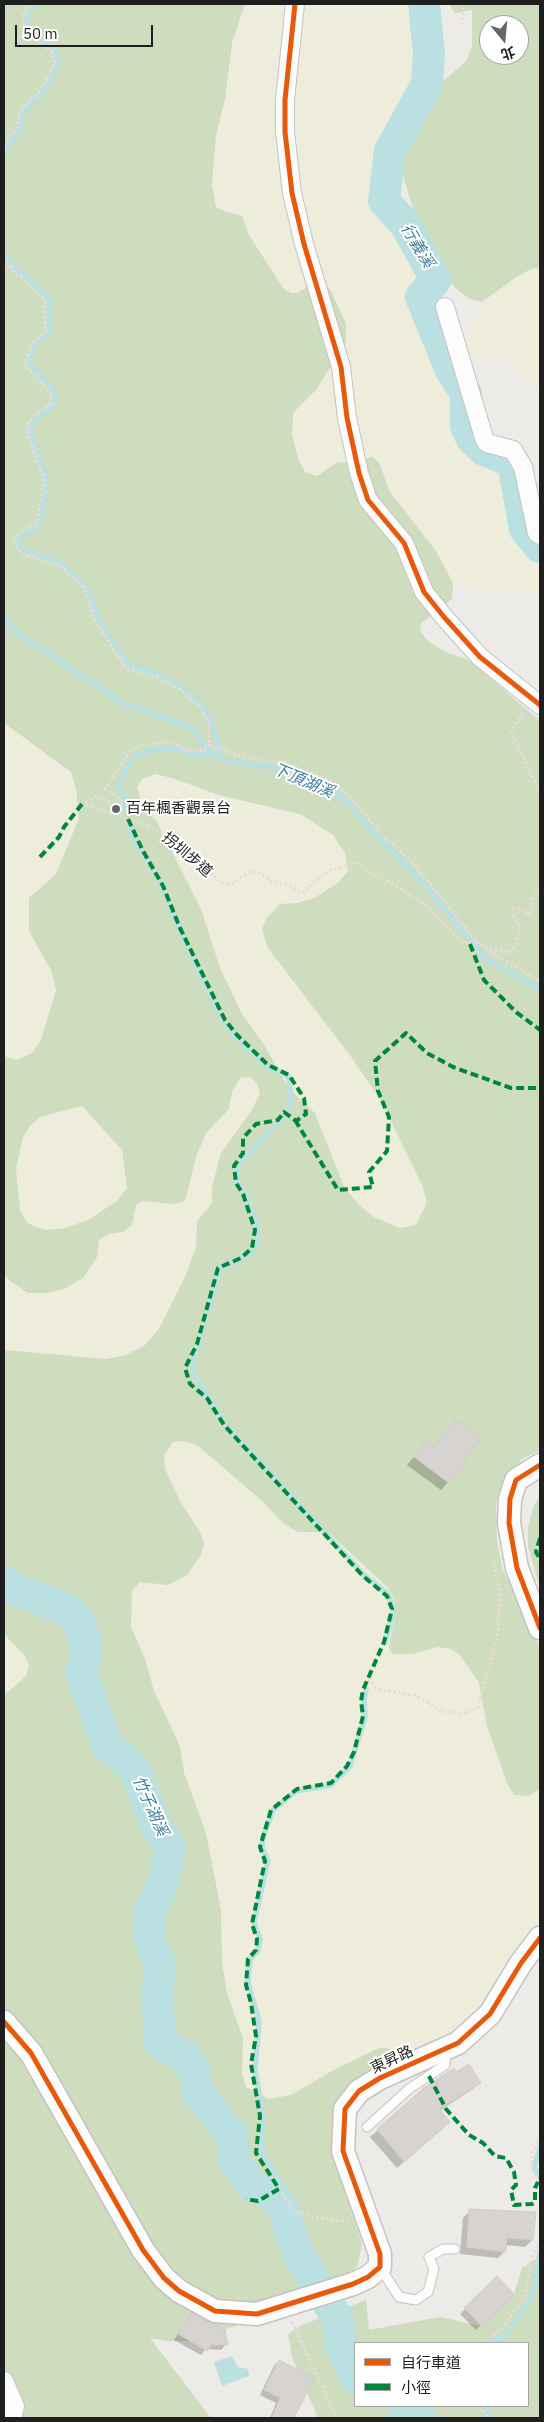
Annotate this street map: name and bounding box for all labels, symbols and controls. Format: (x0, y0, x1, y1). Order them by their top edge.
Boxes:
scale bar (18, 15, 155, 47)
north arrow (479, 15, 529, 65)
text: 50 m (23, 24, 58, 43)
text: 北 (499, 43, 517, 64)
water label: 行義溪 (396, 220, 438, 272)
water label: 下頂湖溪 (270, 760, 336, 802)
place label: 百年楓香觀景台 (126, 800, 231, 818)
marker: 百年楓香觀景台 (110, 803, 122, 815)
street label: 拐圳步道 (158, 829, 216, 881)
water label: 竹子湖溪 (128, 1773, 172, 1839)
street label: 東昇路 (368, 2042, 416, 2078)
legend (354, 2342, 529, 2407)
text: 自行車道 (401, 2353, 461, 2372)
text: 小徑 (401, 2378, 431, 2397)

